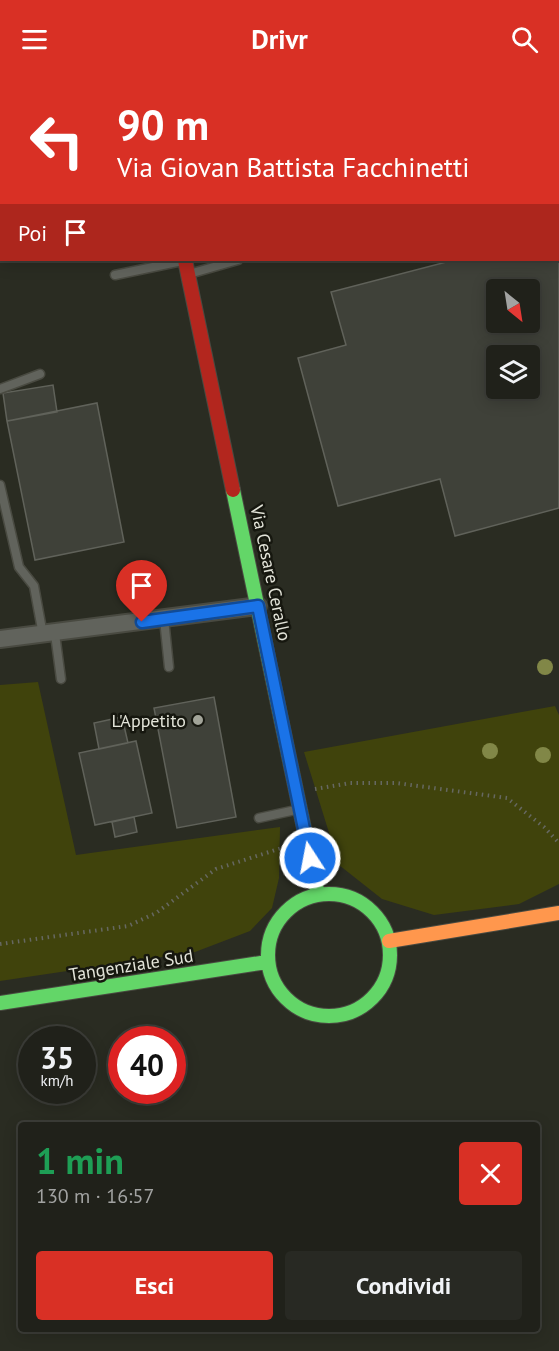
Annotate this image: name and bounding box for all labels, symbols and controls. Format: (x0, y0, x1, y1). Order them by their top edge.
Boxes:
text: Drivr (251, 22, 308, 56)
icon: menu (18, 23, 51, 56)
icon: search (508, 23, 541, 56)
text: 90 m (117, 97, 209, 152)
icon: left (18, 102, 96, 180)
text: Via Giovan Battista Facchinetti (117, 150, 469, 184)
icon: arrive (59, 216, 92, 249)
text: Poi (18, 219, 47, 247)
north arrow (486, 279, 540, 333)
map controls (486, 279, 540, 399)
button: layers (486, 345, 540, 399)
street label: Via Cesare Cerallo (245, 502, 297, 643)
pin (116, 560, 167, 622)
icon: arrive (125, 569, 158, 602)
place label: L'Appetito (112, 709, 186, 732)
marker: L'Appetito (191, 713, 205, 727)
position arrow (278, 826, 342, 890)
street label: Tangenziale Sud (67, 944, 195, 986)
speed limit sign: 40 (108, 1026, 186, 1104)
text: 35 (40, 1038, 74, 1077)
text: km/h (41, 1071, 73, 1090)
text: 1 min (36, 1137, 124, 1184)
button: close (459, 1142, 522, 1205)
text: 130 m · 16:57 (36, 1183, 154, 1209)
button: Esci (36, 1251, 273, 1320)
button: Condividi (285, 1251, 522, 1320)

